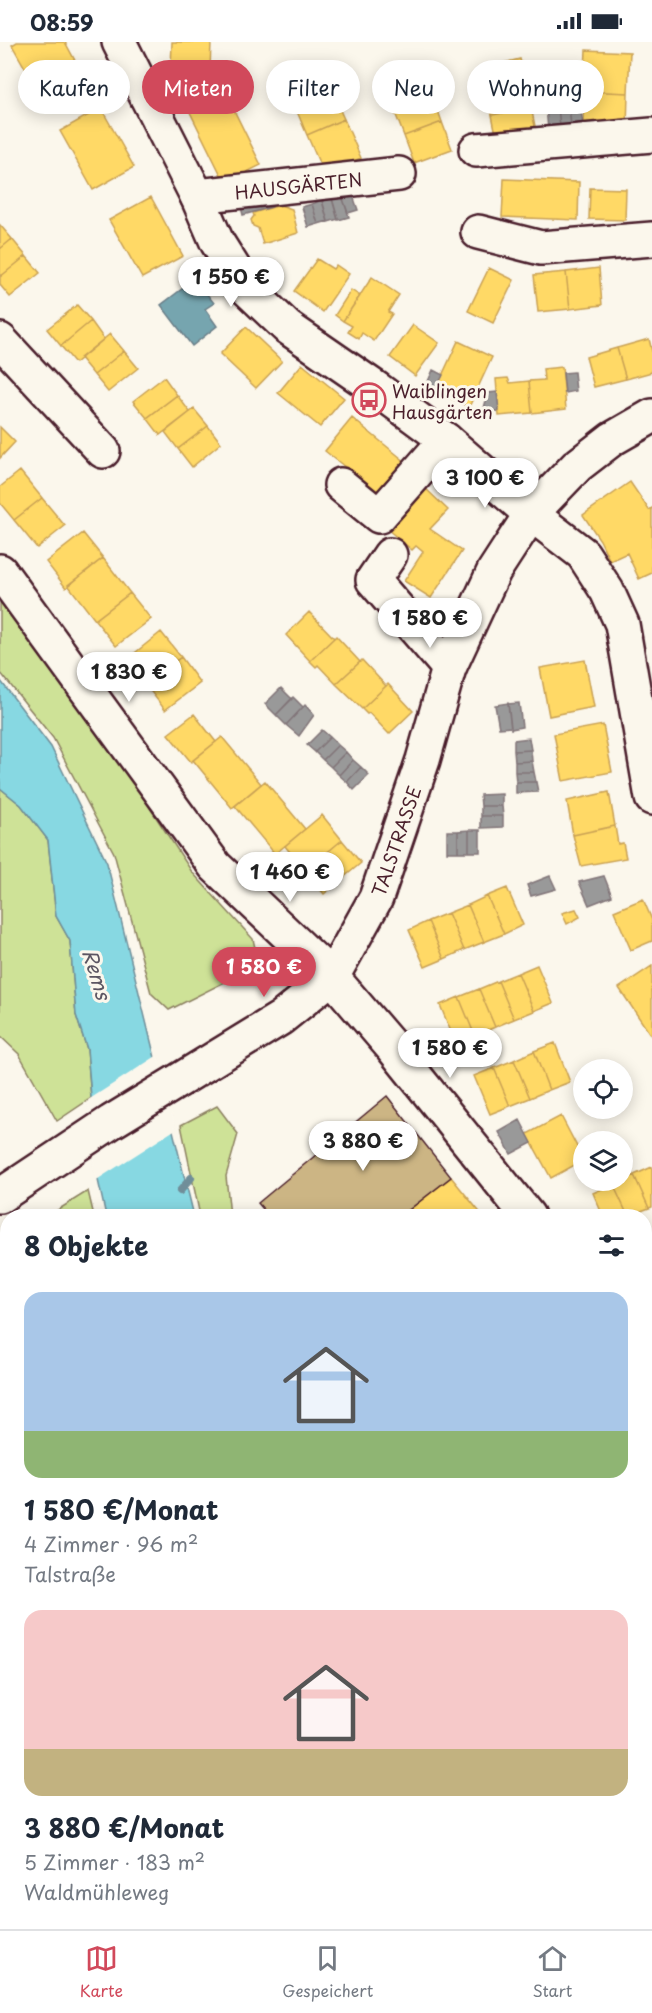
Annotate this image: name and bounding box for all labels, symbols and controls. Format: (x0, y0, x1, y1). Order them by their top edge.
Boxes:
text: 08:59 (30, 5, 94, 38)
chip: Kaufen (18, 60, 130, 114)
chip: Mieten (142, 60, 254, 114)
chip: Filter (266, 60, 360, 114)
chip: Neu (372, 60, 455, 114)
chip: Wohnung (467, 60, 604, 114)
street label: HAUSGÄRTEN (233, 165, 364, 205)
pin: 1 550 € (176, 257, 286, 308)
text: 1 550 € (192, 261, 270, 291)
place label: Waiblingen Hausgärten (392, 377, 493, 425)
bus stop icon: Waiblingen Hausgärten (351, 382, 387, 418)
pin: 3 100 € (430, 458, 540, 509)
text: 3 100 € (446, 462, 524, 492)
pin: 1 580 € (375, 598, 485, 649)
text: 1 580 € (392, 602, 468, 632)
pin: 1 830 € (74, 652, 184, 703)
text: 1 830 € (91, 656, 167, 686)
street label: TALSTRASSE (364, 782, 427, 900)
pin: 1 460 € (235, 852, 345, 903)
text: 1 460 € (250, 856, 330, 886)
water label: Rems (75, 945, 119, 1005)
pin: 1 580 € (209, 947, 319, 998)
text: 1 580 € (226, 951, 302, 981)
pin: 1 580 € (395, 1028, 505, 1079)
text: 1 580 € (412, 1032, 488, 1062)
map controls (573, 1059, 633, 1191)
button: locate (573, 1059, 633, 1119)
pin: 3 880 € (308, 1121, 418, 1172)
text: 3 880 € (323, 1125, 403, 1155)
button: layers (573, 1131, 633, 1191)
text: 8 Objekte (24, 1226, 148, 1265)
icon: filters (595, 1229, 628, 1262)
icon: home (272, 1331, 380, 1439)
text: 1 580 €/Monat (24, 1490, 218, 1529)
text: 4 Zimmer · 96 m² (24, 1529, 198, 1559)
text: Talstraße (24, 1559, 116, 1589)
icon: home (272, 1649, 380, 1757)
text: 3 880 €/Monat (24, 1808, 224, 1847)
text: 5 Zimmer · 183 m² (24, 1847, 205, 1877)
text: Waldmühleweg (24, 1877, 169, 1907)
tab: Karte (80, 1942, 123, 2002)
tab: Gespeichert (282, 1942, 373, 2002)
tab: Start (532, 1942, 572, 2002)

